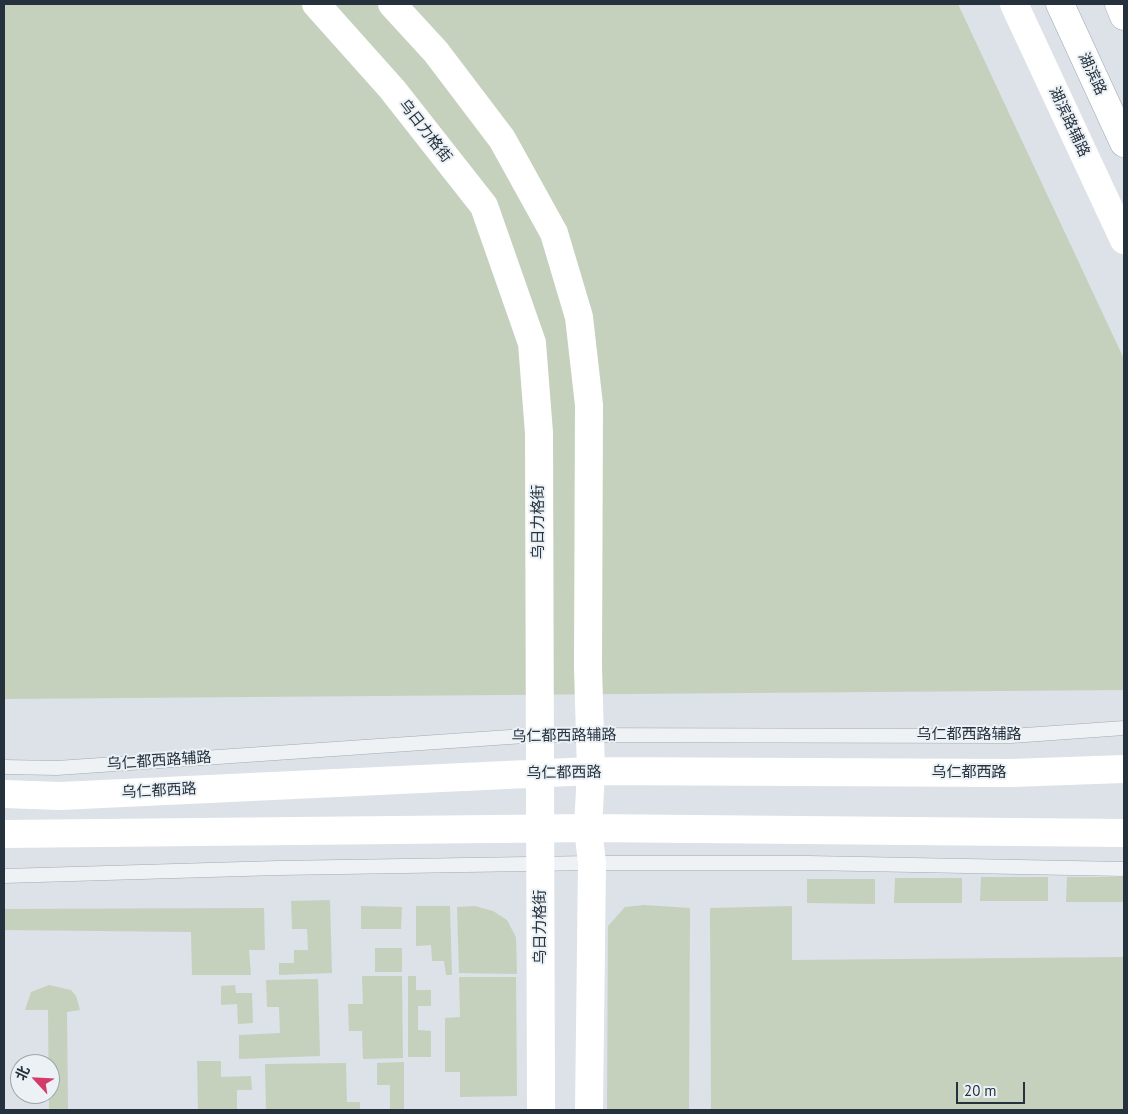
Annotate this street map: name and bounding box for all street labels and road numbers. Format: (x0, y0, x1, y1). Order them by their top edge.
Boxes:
street label: 湖滨路 (1074, 50, 1110, 98)
street label: 湖滨路辅路 (1045, 84, 1093, 160)
street label: 乌日力格街 (395, 96, 455, 166)
street label: 乌日力格街 (530, 485, 548, 559)
street label: 乌仁都西路辅路 (511, 726, 617, 746)
street label: 乌仁都西路辅路 (917, 726, 1021, 744)
street label: 乌仁都西路辅路 (106, 748, 212, 774)
street label: 乌仁都西路 (526, 763, 602, 783)
street label: 乌仁都西路 (932, 764, 1006, 782)
street label: 乌仁都西路 (121, 780, 197, 802)
street label: 乌日力格街 (532, 890, 550, 964)

